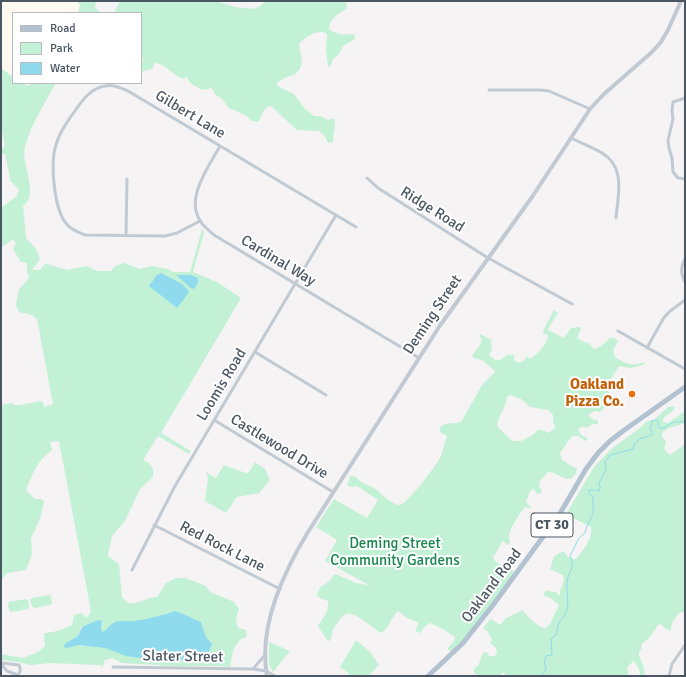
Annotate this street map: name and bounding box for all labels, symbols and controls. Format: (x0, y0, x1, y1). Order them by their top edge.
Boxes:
legend (12, 12, 142, 84)
text: Road (50, 21, 76, 36)
text: Park (50, 41, 73, 56)
text: Water (50, 61, 80, 76)
street label: Gilbert Lane (152, 87, 228, 143)
street label: Ridge Road (397, 183, 467, 237)
street label: Cardinal Way (237, 232, 319, 290)
street label: Deming Street (400, 272, 466, 358)
street label: Loomis Road (193, 346, 251, 424)
place label: Oakland Pizza Co. (565, 376, 624, 411)
marker: Oakland Pizza Co. (627, 389, 637, 399)
street label: Castlewood Drive (227, 411, 331, 483)
road number: CT 30 (531, 513, 573, 537)
street label: Red Rock Lane (176, 518, 268, 576)
park label: Deming Street Community Gardens (330, 535, 460, 570)
street label: Oakland Road (458, 545, 526, 627)
street label: Slater Street (142, 647, 224, 667)

